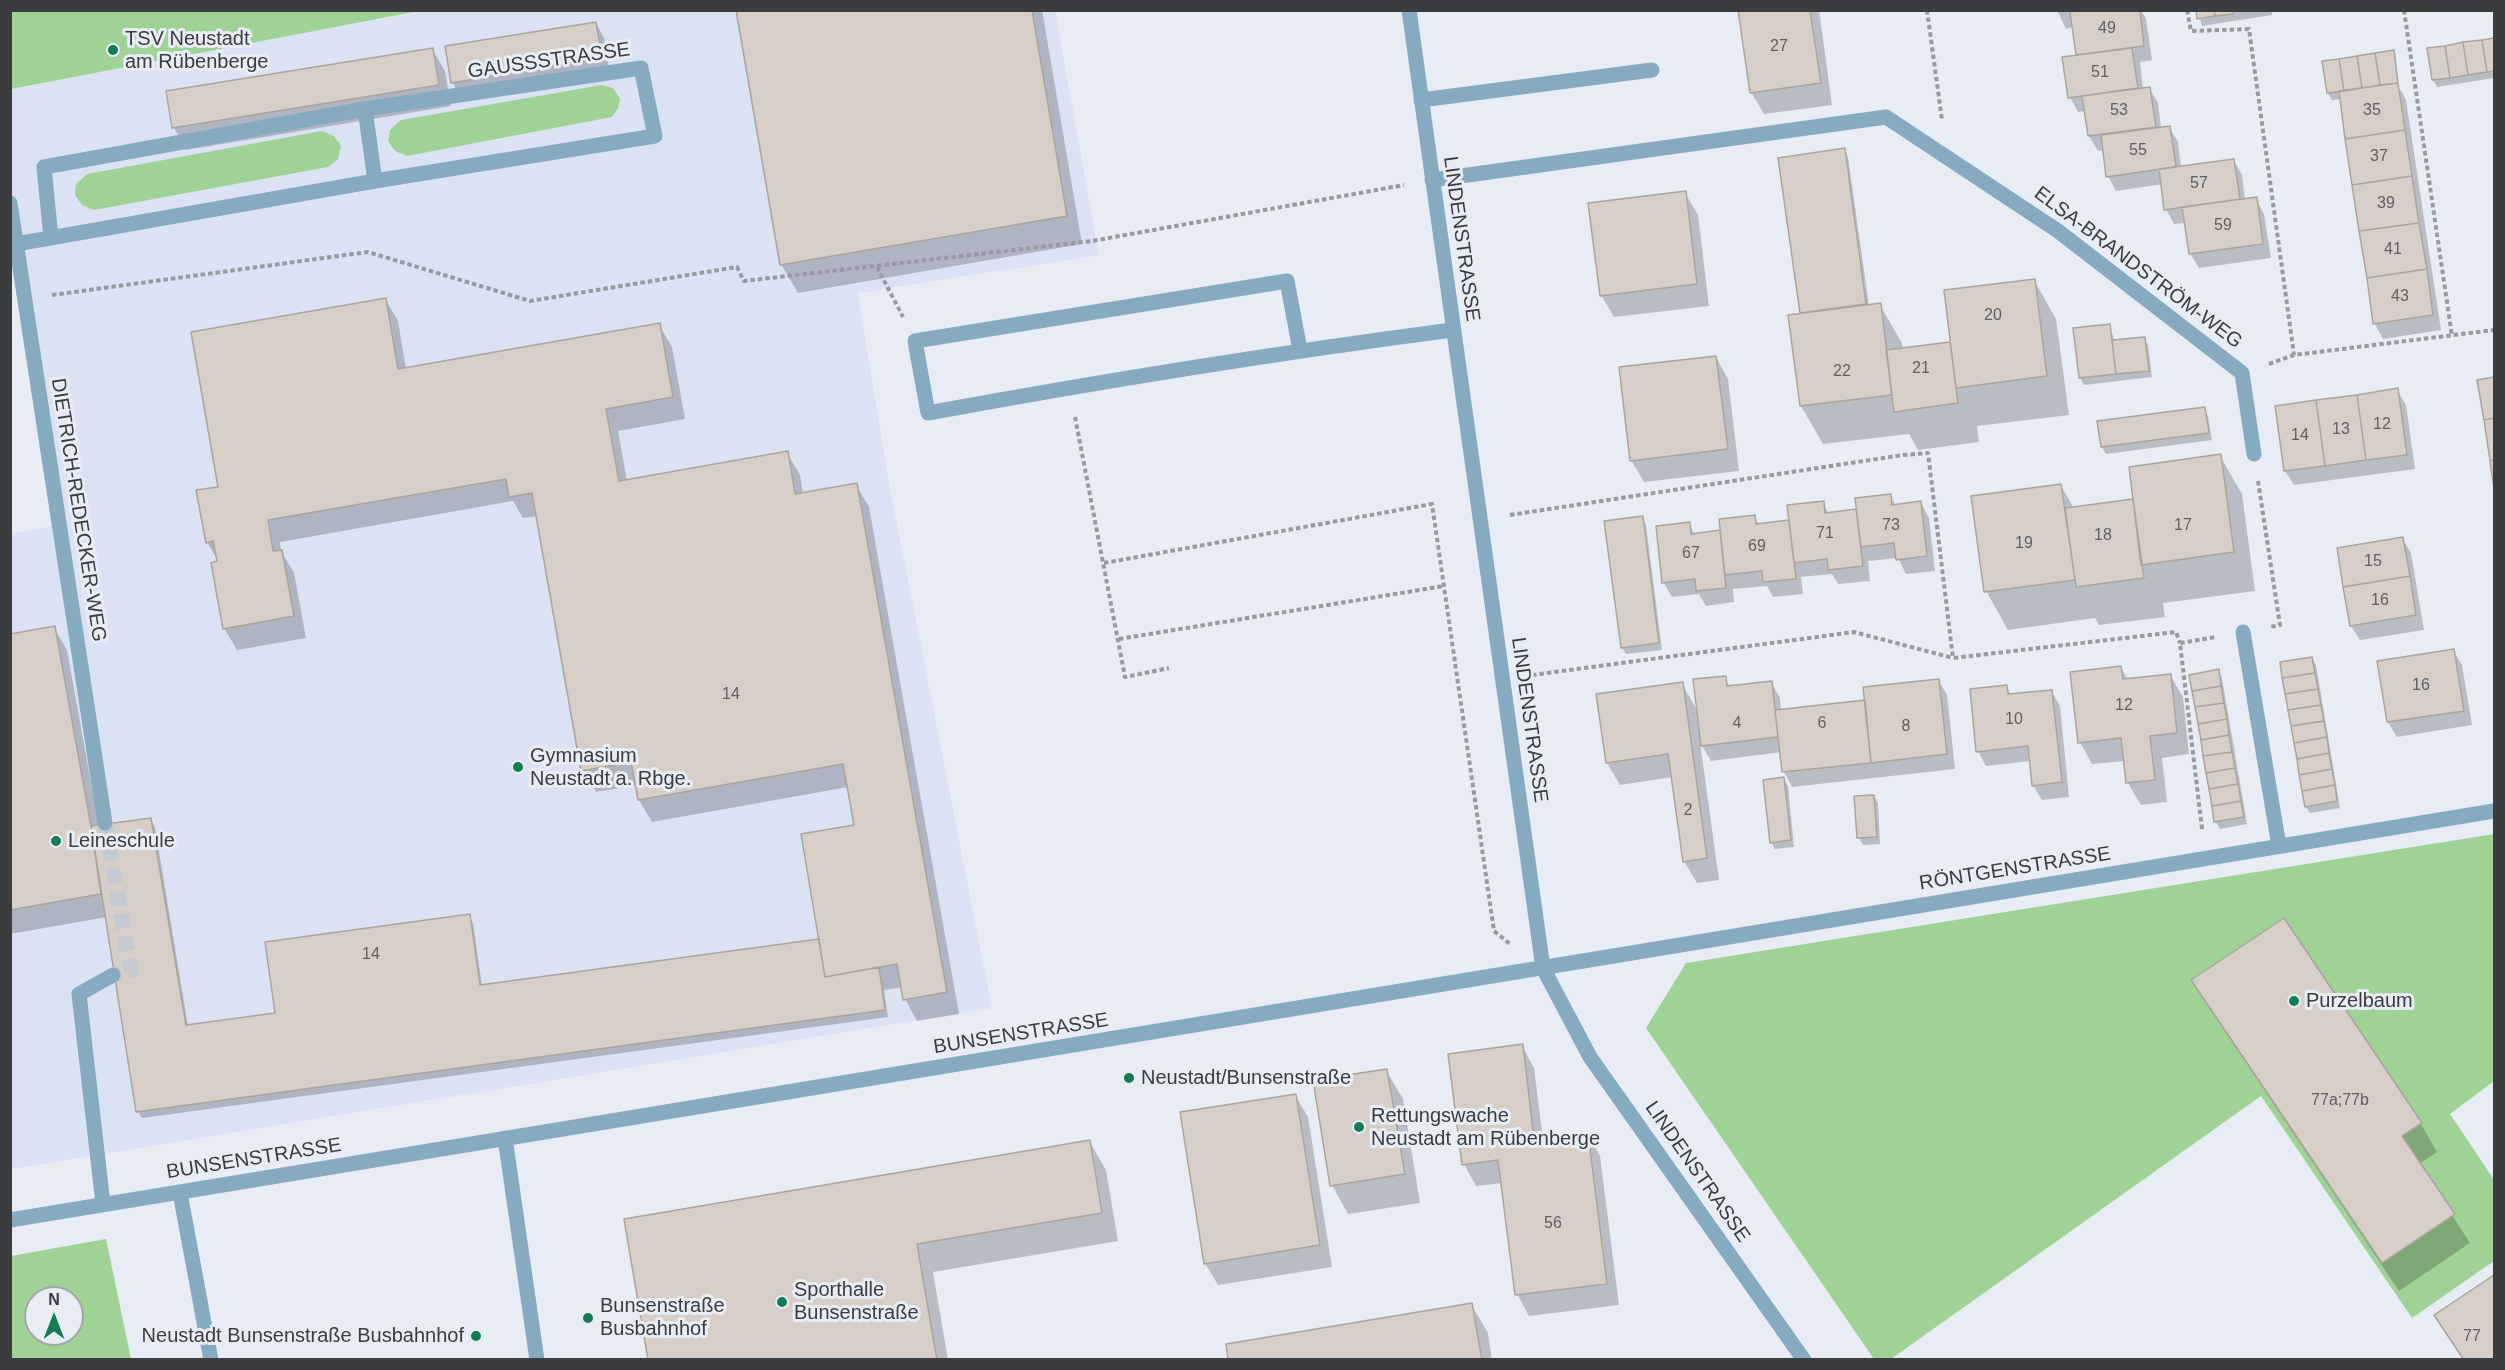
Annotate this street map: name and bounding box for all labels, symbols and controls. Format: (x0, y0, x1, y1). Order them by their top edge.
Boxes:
house number: 49 (2098, 19, 2116, 39)
place label: TSV Neustadt am Rübenberge (125, 27, 268, 74)
house number: 27 (1770, 37, 1788, 57)
street label: GAUSSSTRASSE (466, 38, 632, 84)
marker: TSV Neustadt am Rübenberge (106, 43, 120, 57)
house number: 51 (2091, 63, 2109, 83)
house number: 53 (2110, 101, 2128, 121)
house number: 35 (2363, 101, 2381, 121)
house number: 55 (2129, 141, 2147, 161)
house number: 37 (2370, 147, 2388, 167)
street label: LINDENSTRASSE (1438, 155, 1484, 323)
house number: 57 (2190, 174, 2208, 194)
street label: ELSA-BRANDSTRÖM-WEG (2029, 182, 2247, 354)
house number: 39 (2377, 194, 2395, 214)
house number: 59 (2214, 216, 2232, 236)
house number: 41 (2384, 240, 2402, 260)
house number: 43 (2391, 287, 2409, 307)
house number: 20 (1984, 306, 2002, 326)
house number: 21 (1912, 359, 1930, 379)
house number: 22 (1833, 362, 1851, 382)
street label: DIETRICH-REDECKER-WEG (45, 376, 111, 644)
house number: 12 (2373, 415, 2391, 435)
house number: 13 (2332, 420, 2350, 440)
house number: 14 (2291, 426, 2309, 446)
house number: 73 (1882, 516, 1900, 536)
house number: 17 (2174, 516, 2192, 536)
house number: 71 (1816, 524, 1834, 544)
house number: 18 (2094, 526, 2112, 546)
house number: 19 (2015, 534, 2033, 554)
house number: 69 (1748, 537, 1766, 557)
house number: 67 (1682, 544, 1700, 564)
house number: 15 (2364, 552, 2382, 572)
house number: 16 (2371, 591, 2389, 611)
street label: LINDENSTRASSE (1506, 636, 1552, 804)
house number: 16 (2412, 676, 2430, 696)
house number: 14 (722, 685, 740, 705)
house number: 12 (2115, 696, 2133, 716)
house number: 10 (2005, 710, 2023, 730)
house number: 4 (1733, 714, 1741, 734)
house number: 6 (1818, 714, 1826, 734)
house number: 8 (1902, 717, 1910, 737)
place label: Gymnasium Neustadt a. Rbge. (530, 744, 691, 791)
marker: Gymnasium Neustadt a. Rbge. (511, 760, 525, 774)
house number: 2 (1684, 801, 1692, 821)
place label: Leineschule (68, 829, 175, 853)
marker: Leineschule (49, 834, 63, 848)
street label: RÖNTGENSTRASSE (1918, 842, 2112, 896)
house number: 14 (362, 945, 380, 965)
place label: Purzelbaum (2306, 989, 2413, 1013)
marker: Purzelbaum (2287, 994, 2301, 1008)
street label: BUNSENSTRASSE (932, 1008, 1110, 1060)
place label: Neustadt/Bunsenstraße (1141, 1066, 1351, 1090)
marker: Neustadt/Bunsenstraße (1122, 1071, 1136, 1085)
house number: 77a;77b (2311, 1091, 2369, 1111)
street label: LINDENSTRASSE (1639, 1097, 1755, 1247)
place label: Rettungswache Neustadt am Rübenberge (1371, 1104, 1600, 1151)
marker: Rettungswache Neustadt am Rübenberge (1352, 1120, 1366, 1134)
street label: BUNSENSTRASSE (165, 1133, 343, 1185)
house number: 56 (1544, 1214, 1562, 1234)
place label: Sporthalle Bunsenstraße (794, 1278, 919, 1325)
north arrow (24, 1286, 84, 1346)
text: N (48, 1291, 60, 1308)
place label: Bunsenstraße Busbahnhof (600, 1294, 725, 1341)
marker: Sporthalle Bunsenstraße (775, 1295, 789, 1309)
marker: Bunsenstraße Busbahnhof (581, 1311, 595, 1325)
place label: Neustadt Bunsenstraße Busbahnhof (142, 1324, 464, 1348)
house number: 77 (2463, 1327, 2481, 1347)
marker: Neustadt Bunsenstraße Busbahnhof (469, 1329, 483, 1343)

